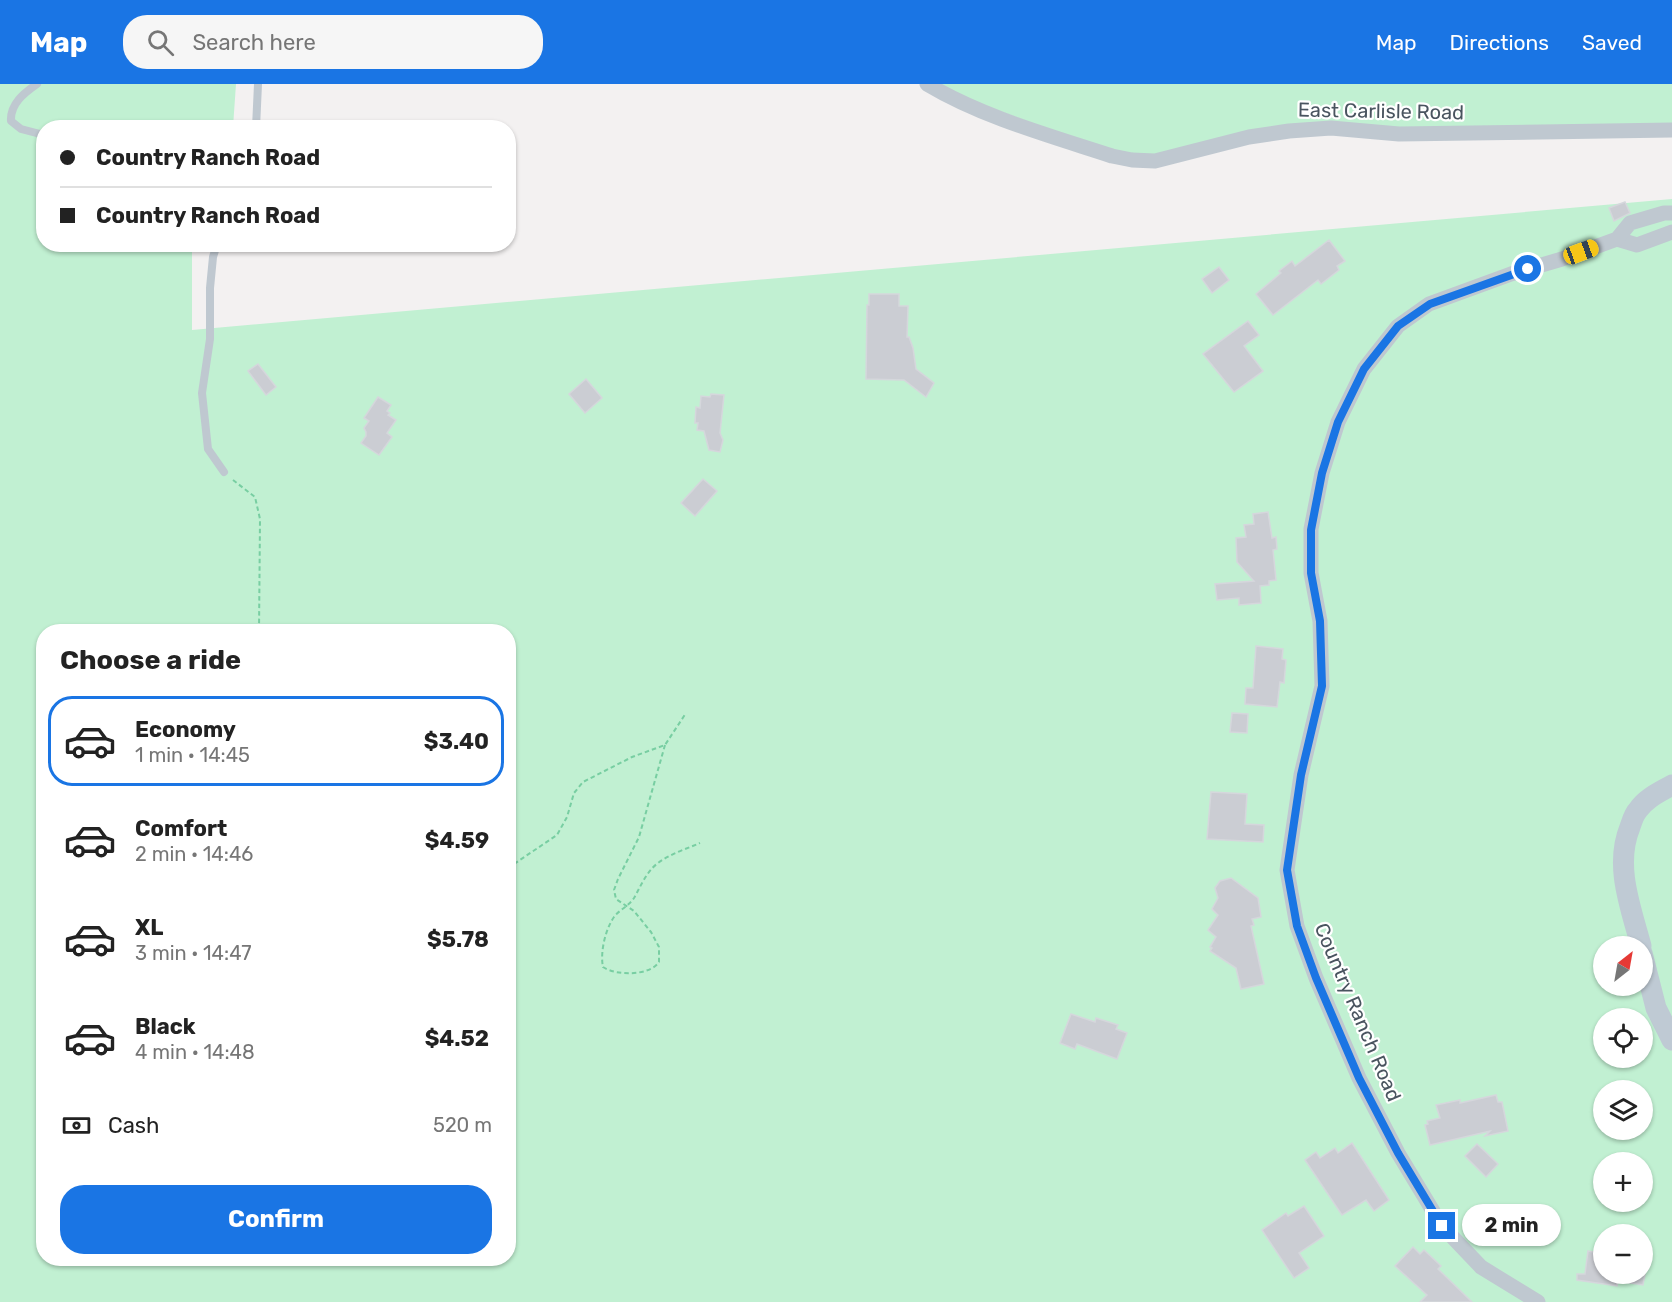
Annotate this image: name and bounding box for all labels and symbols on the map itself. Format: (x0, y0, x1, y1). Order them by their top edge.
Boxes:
street label: East Carlisle Road (1298, 98, 1464, 124)
car (1561, 237, 1601, 267)
route start (1514, 255, 1541, 282)
street label: Country Ranch Road (1310, 919, 1406, 1105)
north arrow (1593, 936, 1653, 996)
callout: 2 min (1463, 1205, 1562, 1247)
route end (1428, 1212, 1455, 1239)

